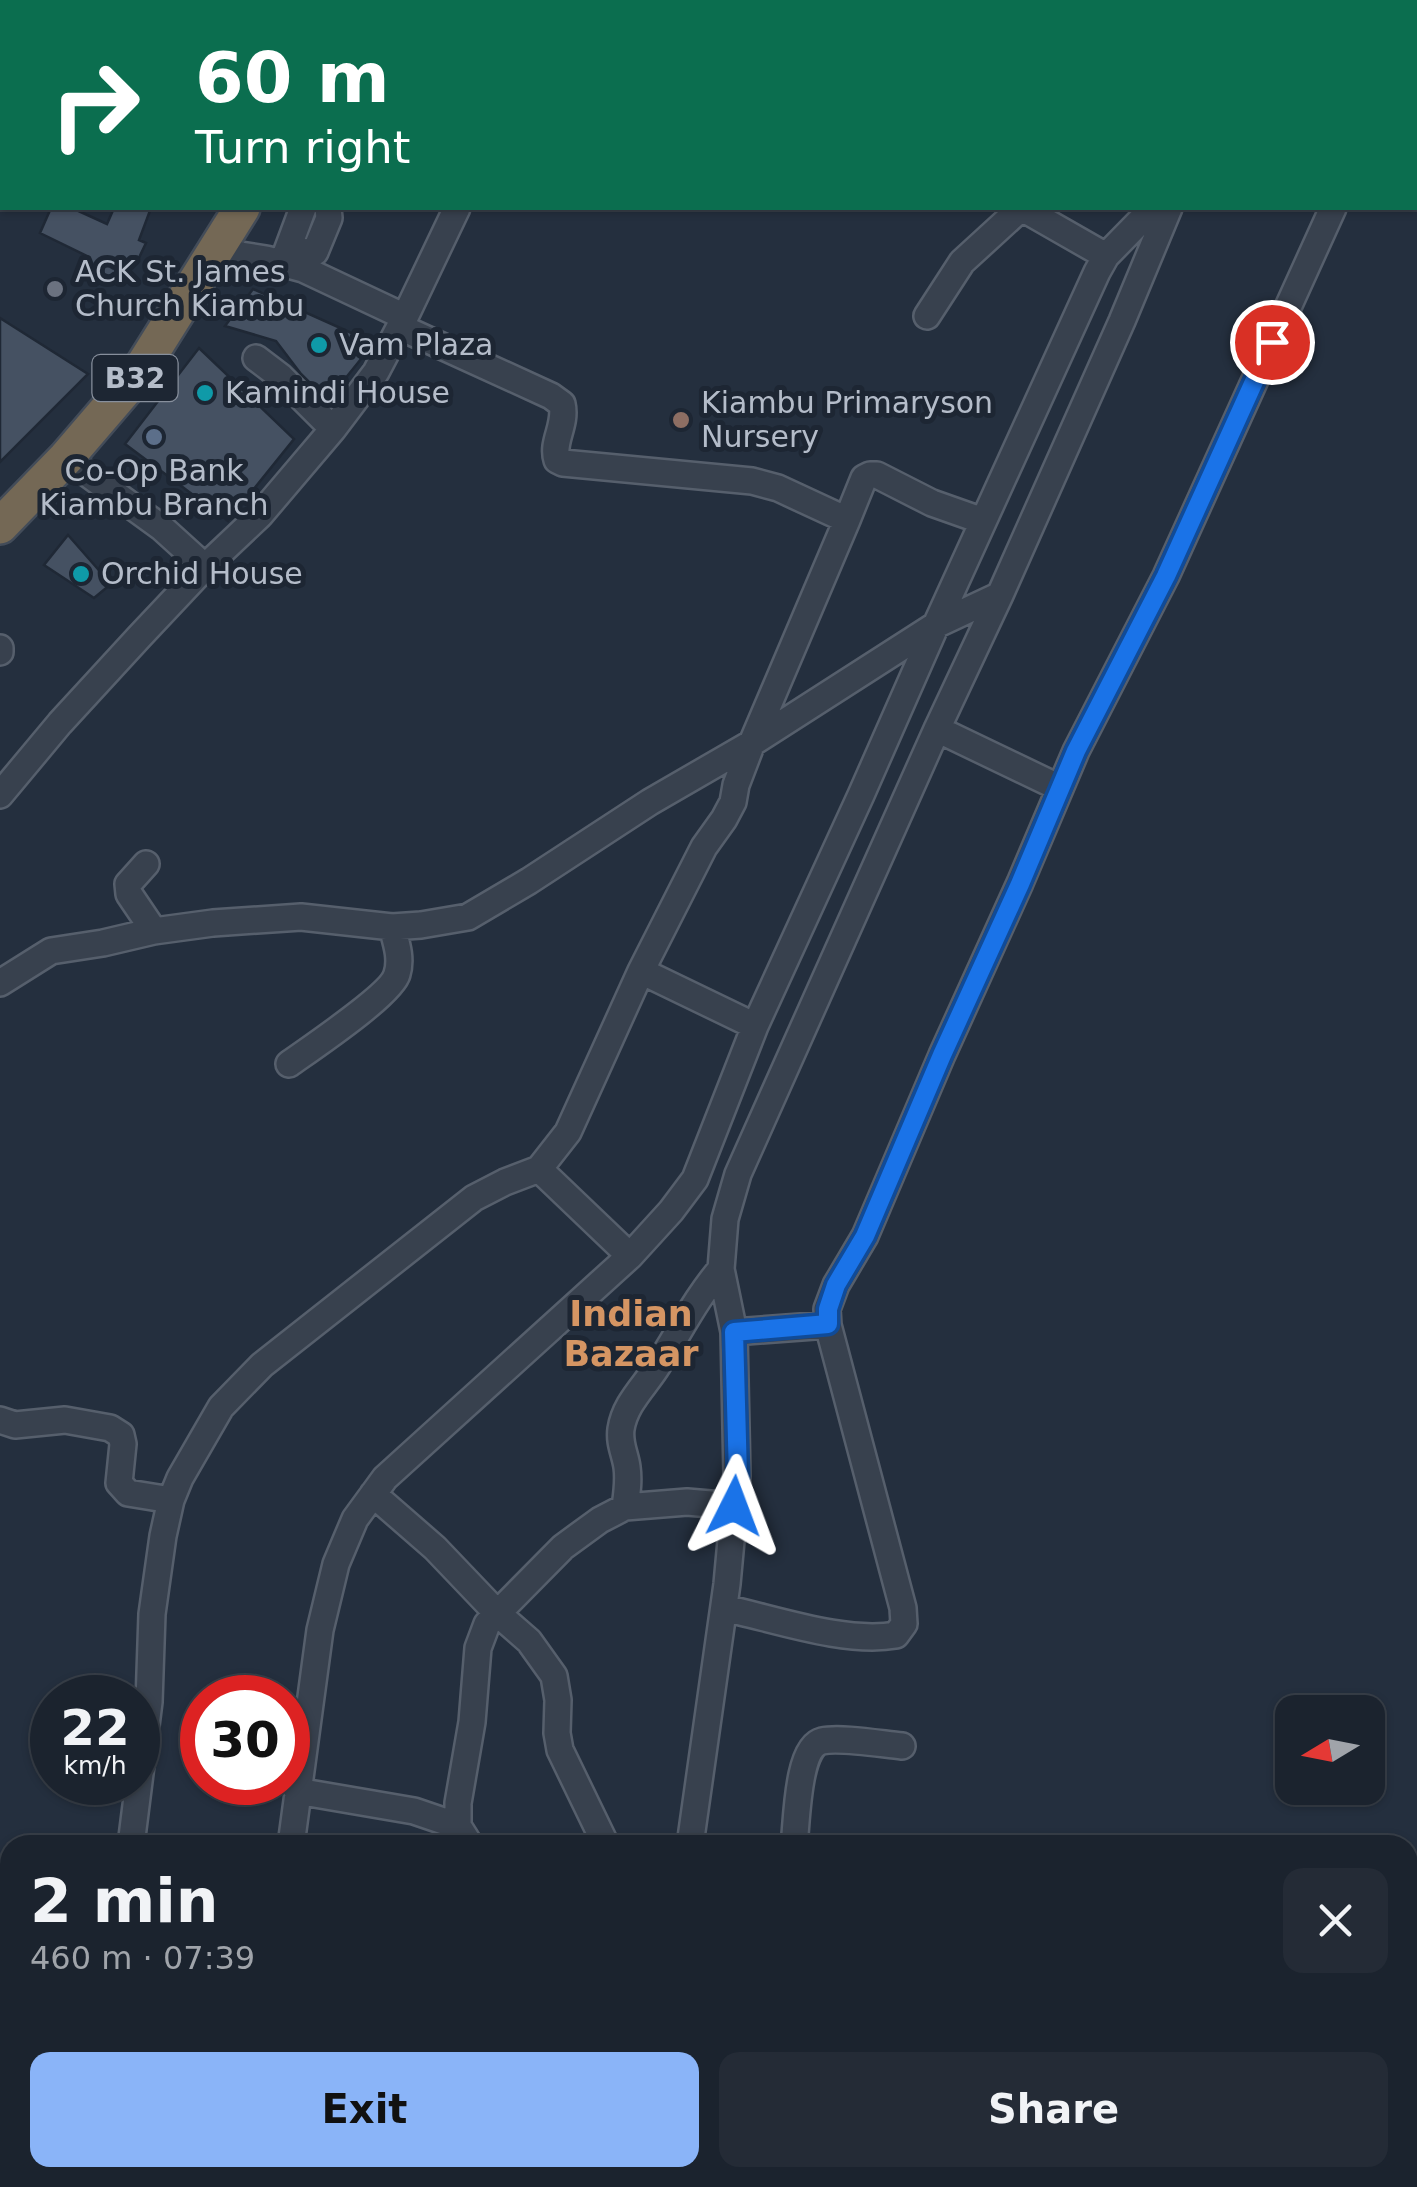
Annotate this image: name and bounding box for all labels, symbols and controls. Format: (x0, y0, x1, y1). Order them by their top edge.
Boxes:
text: 60 m (195, 37, 390, 119)
icon: right (30, 40, 160, 170)
text: Turn right (195, 121, 410, 174)
place label: ACK St. James Church Kiambu (75, 254, 304, 323)
marker: ACK St. James Church Kiambu (44, 278, 66, 300)
pin (1230, 300, 1315, 385)
icon: arrive (1245, 315, 1300, 370)
place label: Vam Plaza (339, 327, 493, 362)
marker: Vam Plaza (308, 334, 330, 356)
road number: B32 (92, 355, 178, 401)
place label: Kamindi House (225, 375, 450, 410)
marker: Kamindi House (194, 382, 216, 404)
place label: Kiambu Primaryson Nursery (701, 385, 993, 454)
marker: Kiambu Primaryson Nursery (670, 409, 692, 431)
marker: Co-Op Bank Kiambu Branch (143, 426, 165, 448)
place label: Co-Op Bank Kiambu Branch (39, 453, 269, 522)
place label: Orchid House (101, 556, 303, 591)
marker: Orchid House (70, 563, 92, 585)
district label: Indian Bazaar (563, 1294, 699, 1374)
position arrow (682, 1454, 786, 1558)
speed limit sign: 30 (180, 1675, 310, 1805)
north arrow (1275, 1695, 1385, 1805)
map controls (1275, 1695, 1385, 1805)
text: 22 (60, 1699, 130, 1757)
text: km/h (63, 1751, 127, 1780)
text: 2 min (30, 1866, 218, 1936)
button: close (1283, 1868, 1388, 1973)
text: 460 m · 07:39 (30, 1939, 255, 1977)
button: Exit (30, 2052, 699, 2167)
button: Share (719, 2052, 1388, 2167)

